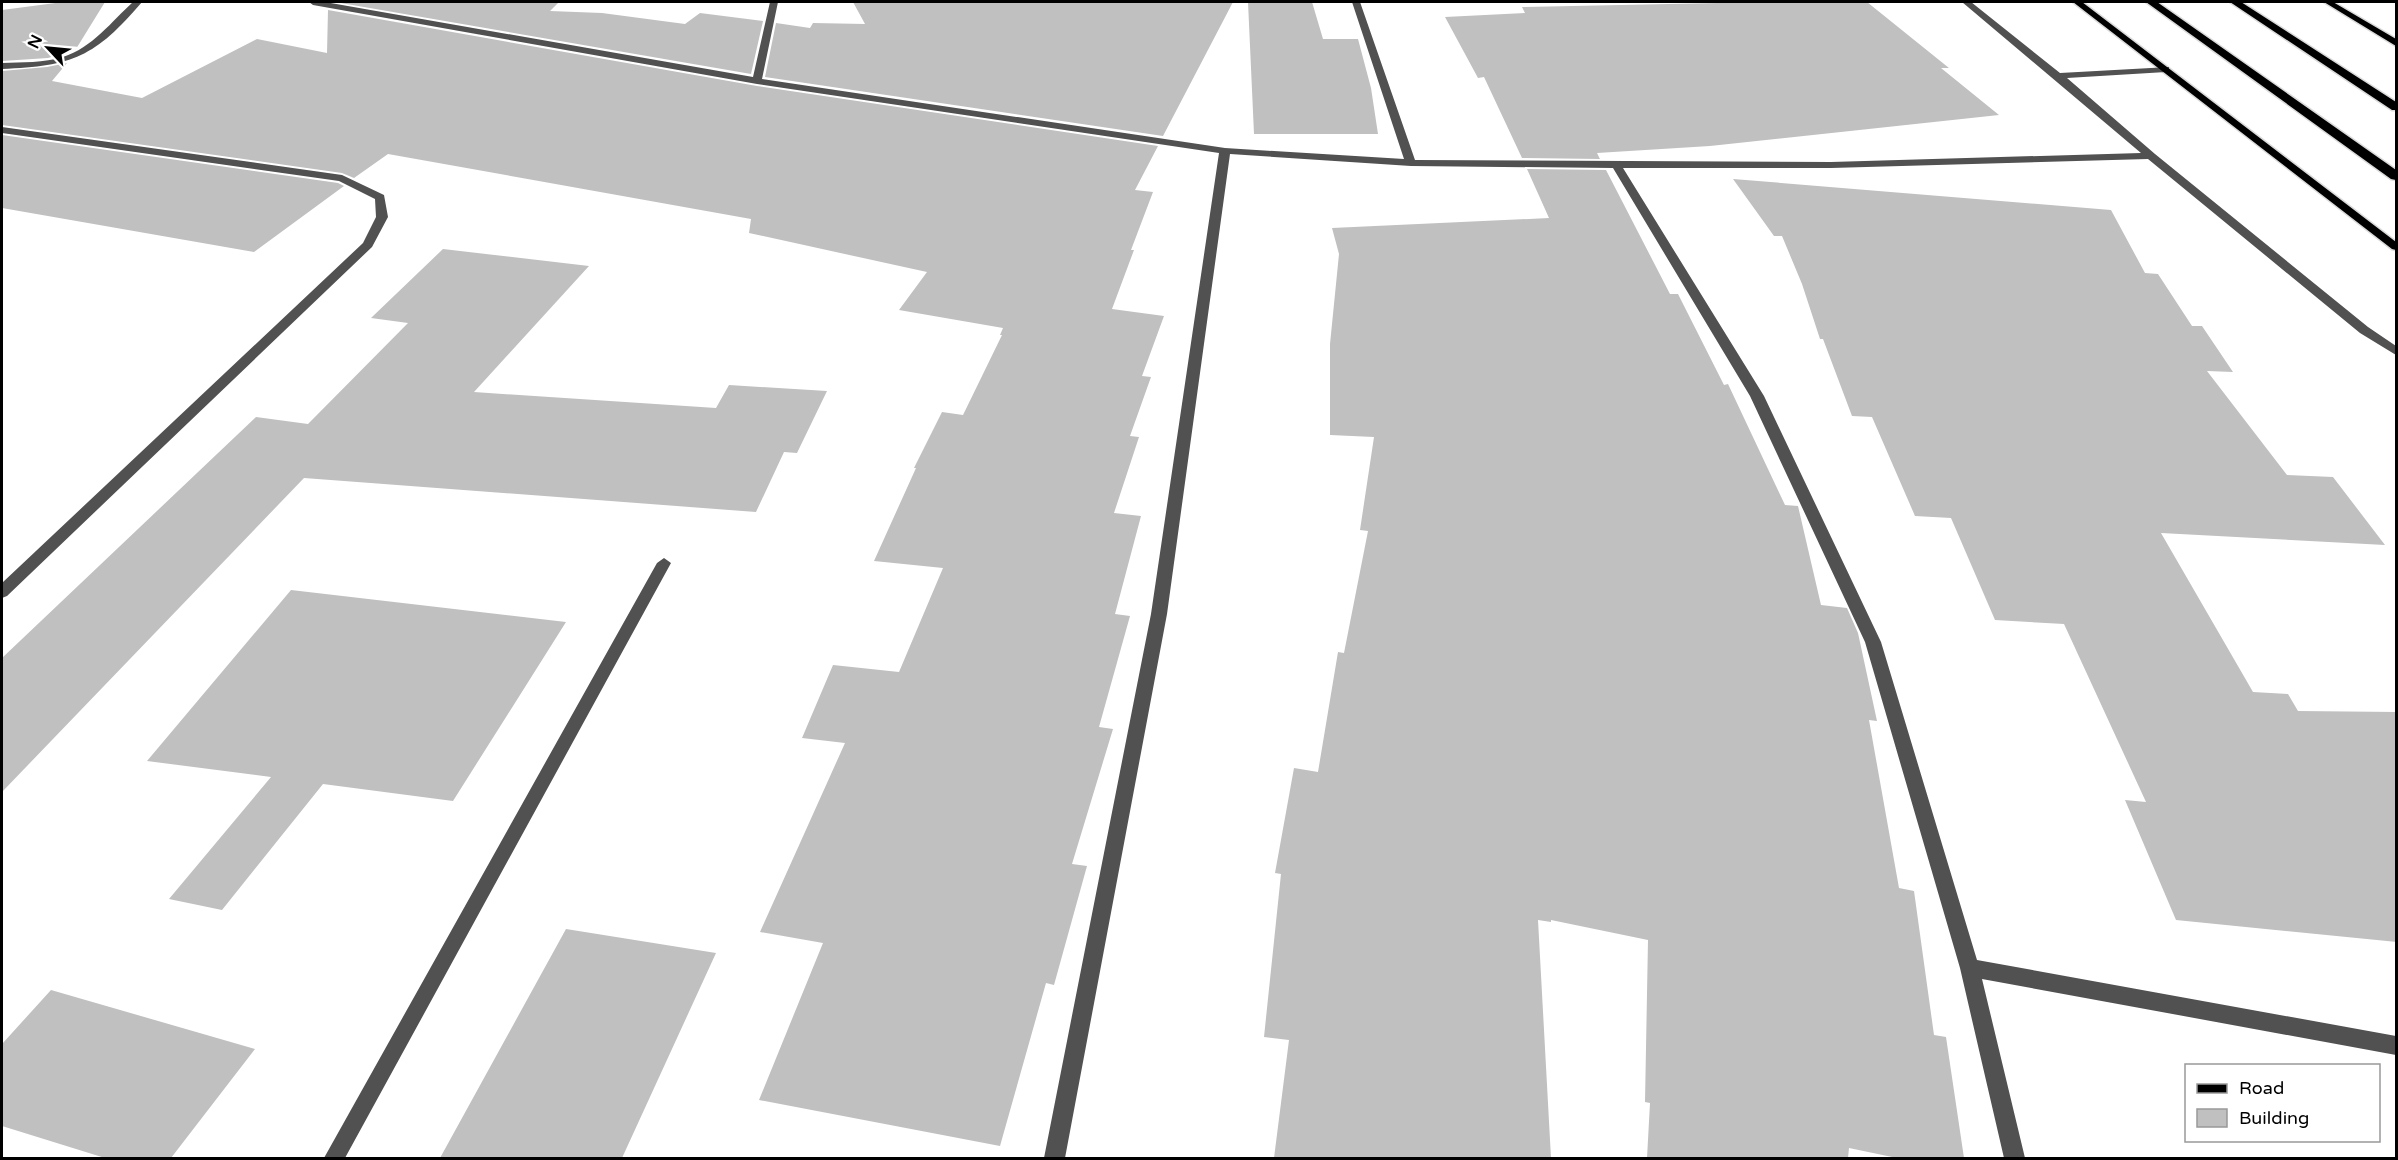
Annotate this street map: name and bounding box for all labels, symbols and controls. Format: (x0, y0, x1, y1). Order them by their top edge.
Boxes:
north arrow (18, 18, 78, 78)
text: N (24, 32, 47, 52)
legend (2185, 1064, 2380, 1142)
text: Road (2239, 1077, 2284, 1099)
text: Building (2239, 1107, 2309, 1129)

